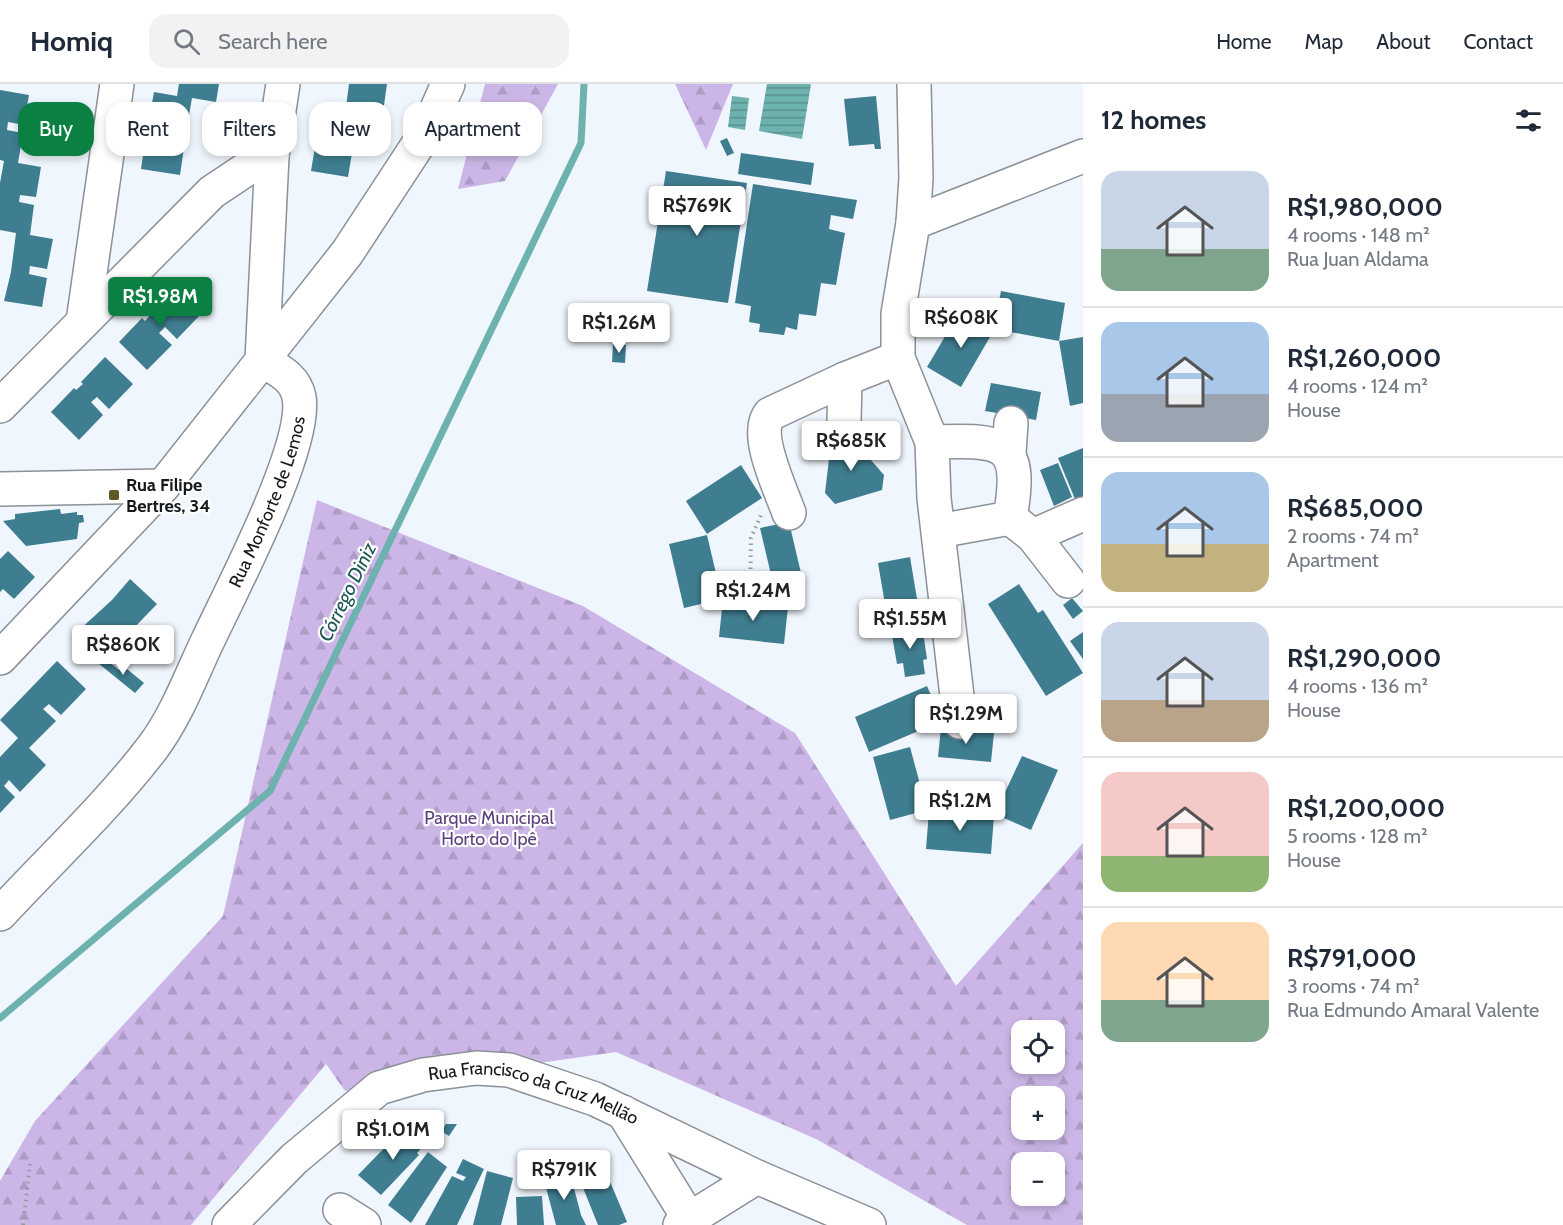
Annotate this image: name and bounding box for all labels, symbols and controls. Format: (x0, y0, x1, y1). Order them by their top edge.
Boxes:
search box (149, 14, 569, 68)
text: Homiq (30, 24, 113, 58)
icon: search (170, 25, 203, 58)
text: Search here (218, 28, 327, 55)
text: Home (1216, 29, 1272, 54)
text: Map (1305, 29, 1343, 54)
text: About (1376, 29, 1430, 54)
text: Contact (1463, 29, 1533, 54)
chip: Buy (18, 102, 94, 156)
chip: Rent (106, 102, 190, 156)
chip: Filters (202, 102, 297, 156)
chip: New (309, 102, 391, 156)
chip: Apartment (403, 102, 542, 156)
text: 12 homes (1101, 104, 1206, 136)
icon: filters (1512, 104, 1545, 137)
pin: R$769K (648, 186, 746, 237)
text: R$1,980,000 (1287, 191, 1443, 223)
text: R$769K (663, 193, 731, 217)
icon: home (1149, 195, 1221, 267)
text: 4 rooms · 148 m² (1287, 223, 1430, 247)
text: Rua Juan Aldama (1287, 247, 1429, 271)
pin: R$1.98M (105, 277, 215, 328)
text: R$1.98M (122, 284, 198, 308)
pin: R$608K (912, 298, 1010, 349)
pin: R$1.26M (564, 303, 674, 354)
text: R$608K (924, 305, 998, 329)
text: R$1.26M (582, 310, 656, 334)
text: R$1,260,000 (1287, 342, 1441, 374)
icon: home (1149, 346, 1221, 418)
text: 4 rooms · 124 m² (1287, 374, 1428, 398)
text: House (1287, 398, 1341, 422)
street label: Rua Monforte de Lemos (224, 415, 310, 591)
pin: R$685K (802, 421, 900, 472)
text: R$685K (816, 428, 886, 452)
place label: Rua Filipe Bertres, 34 (126, 474, 210, 517)
marker: Rua Filipe Bertres, 34 (107, 488, 121, 502)
text: R$685,000 (1287, 492, 1424, 524)
icon: home (1149, 496, 1221, 568)
text: 2 rooms · 74 m² (1287, 524, 1419, 548)
water label: Córrego Diniz (313, 538, 381, 645)
text: Apartment (1287, 548, 1379, 572)
pin: R$1.24M (698, 571, 808, 622)
text: R$1.24M (715, 578, 791, 602)
pin: R$1.55M (855, 599, 965, 650)
text: R$1.55M (873, 606, 947, 630)
pin: R$860K (74, 625, 172, 676)
text: R$860K (86, 632, 160, 656)
text: R$1,290,000 (1287, 642, 1441, 674)
icon: home (1149, 646, 1221, 718)
text: 4 rooms · 136 m² (1287, 674, 1428, 698)
pin: R$1.29M (911, 694, 1021, 745)
text: House (1287, 698, 1341, 722)
text: R$1.29M (929, 701, 1003, 725)
pin: R$1.2M (911, 781, 1009, 832)
text: R$1.2M (928, 788, 992, 812)
text: R$1,200,000 (1287, 792, 1445, 824)
icon: home (1149, 796, 1221, 868)
park label: Parque Municipal Horto do Ipê (424, 807, 554, 850)
text: 5 rooms · 128 m² (1287, 824, 1428, 848)
text: House (1287, 848, 1341, 872)
text: R$791,000 (1287, 942, 1417, 974)
icon: home (1149, 946, 1221, 1018)
text: 3 rooms · 74 m² (1287, 974, 1420, 998)
text: Rua Edmundo Amaral Valente (1287, 998, 1539, 1022)
map controls (1011, 1020, 1065, 1206)
button: locate (1011, 1020, 1065, 1074)
street label: Rua Francisco da Cruz Mellão (427, 1057, 642, 1129)
button: + (1011, 1086, 1065, 1140)
pin: R$1.01M (338, 1110, 448, 1161)
text: R$1.01M (356, 1117, 430, 1141)
pin: R$791K (515, 1150, 613, 1201)
button: − (1011, 1152, 1065, 1206)
text: R$791K (531, 1157, 597, 1181)

